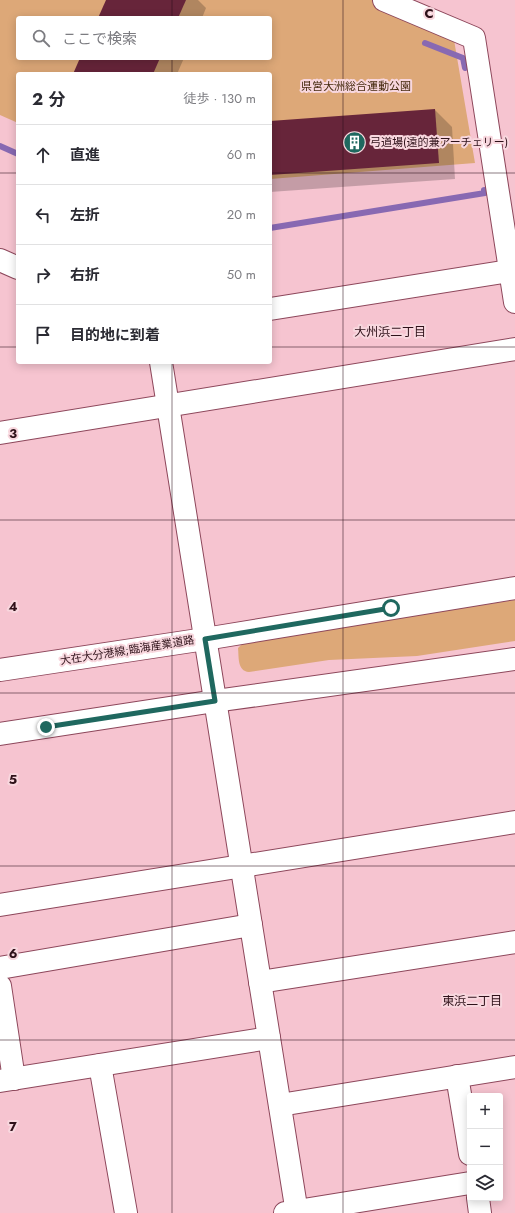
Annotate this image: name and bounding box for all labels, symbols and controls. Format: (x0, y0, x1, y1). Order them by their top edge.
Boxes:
text: C (424, 4, 434, 23)
search box (16, 16, 272, 60)
icon: search (30, 27, 52, 49)
text: ここで検索 (62, 28, 137, 50)
park label: 県営大洲総合運動公園 (301, 78, 411, 94)
text: 2 分 (32, 87, 65, 111)
text: 徒歩 · 130 m (184, 89, 256, 108)
building icon: 弓道場(遠的兼アーチェリー) (341, 129, 367, 155)
place label: 弓道場(遠的兼アーチェリー) (370, 134, 508, 150)
icon: ahead (32, 144, 54, 166)
text: 直進 (70, 144, 100, 166)
text: 60 m (227, 145, 256, 164)
icon: left (32, 204, 54, 226)
text: 左折 (70, 204, 100, 226)
text: 20 m (227, 205, 256, 224)
icon: right (32, 264, 54, 286)
text: 右折 (70, 264, 100, 286)
text: 50 m (227, 265, 256, 284)
district label: 大州浜二丁目 (354, 323, 426, 341)
icon: arrive (32, 324, 54, 346)
text: 目的地に到着 (70, 324, 160, 346)
text: 3 (9, 424, 17, 443)
text: 4 (8, 597, 18, 616)
route start (382, 599, 400, 617)
street label: 大在大分港線;臨海産業道路 (59, 631, 195, 669)
route end (37, 718, 55, 736)
text: 5 (9, 770, 17, 789)
text: 6 (9, 944, 18, 963)
district label: 東浜二丁目 (442, 992, 502, 1010)
map controls (467, 1093, 503, 1201)
button: + (467, 1093, 503, 1129)
text: 7 (9, 1117, 17, 1136)
button: − (467, 1129, 503, 1165)
button: layers (467, 1165, 503, 1201)

